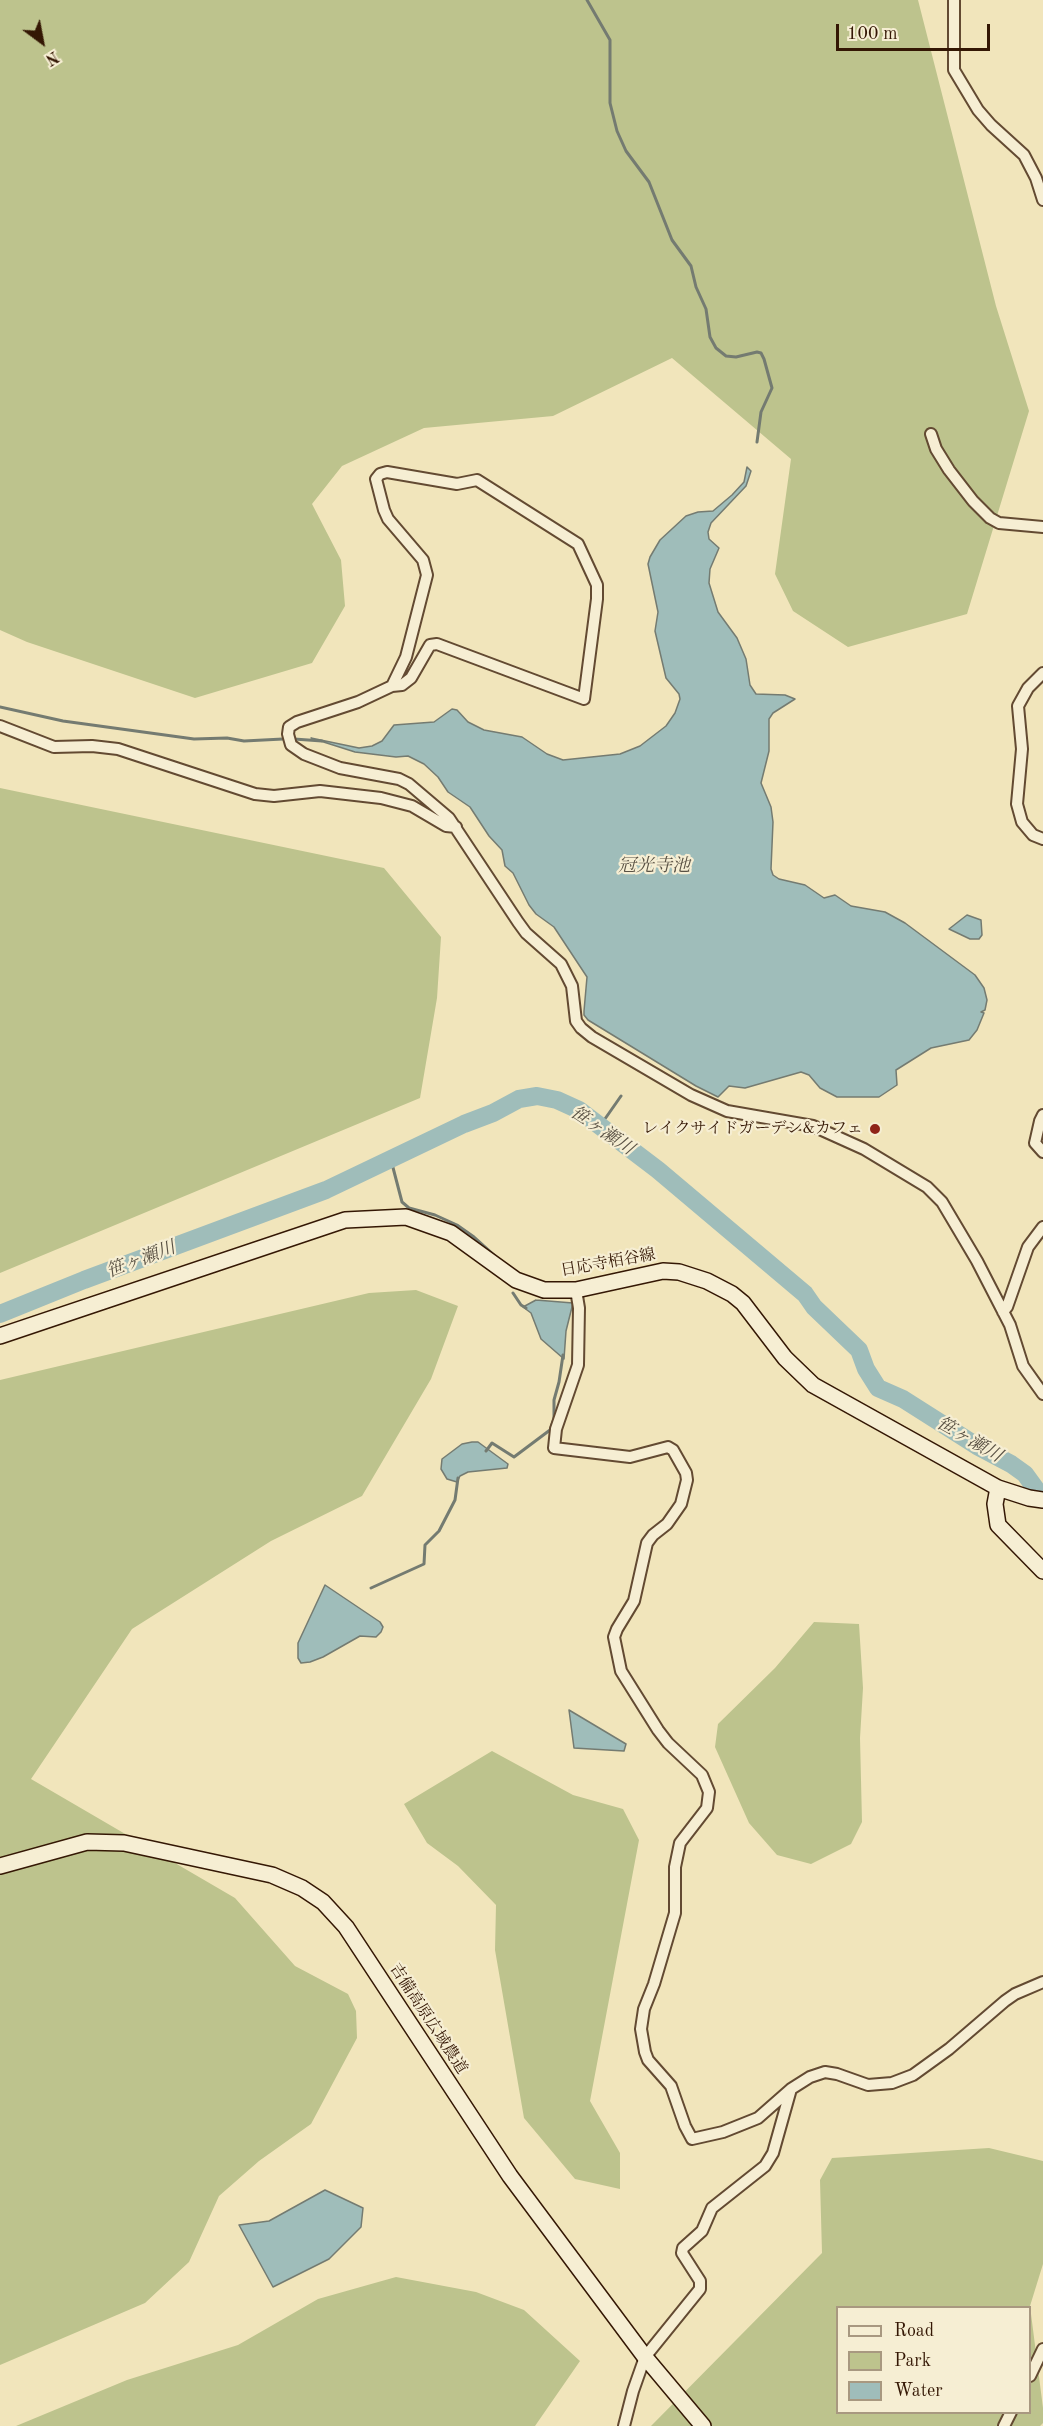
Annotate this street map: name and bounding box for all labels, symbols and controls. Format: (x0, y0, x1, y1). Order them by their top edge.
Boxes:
north arrow (12, 12, 72, 72)
scale bar (839, 12, 994, 50)
text: 100 m (847, 25, 898, 43)
text: N (42, 47, 61, 67)
water label: 冠光寺池 (618, 855, 690, 877)
water label: 笹ヶ瀬川 (566, 1102, 638, 1160)
place label: レイクサイドガーデン&カフェ (642, 1119, 863, 1139)
marker: レイクサイドガーデン&カフェ (868, 1122, 882, 1136)
water label: 笹ヶ瀬川 (104, 1237, 178, 1283)
street label: 日応寺栢谷線 (559, 1245, 657, 1281)
water label: 笹ヶ瀬川 (932, 1413, 1006, 1467)
street label: 吉備高原広域農道 (385, 1960, 471, 2078)
legend (836, 2306, 1031, 2414)
text: Road (894, 2322, 934, 2340)
text: Park (894, 2352, 931, 2370)
text: Water (894, 2382, 943, 2400)

